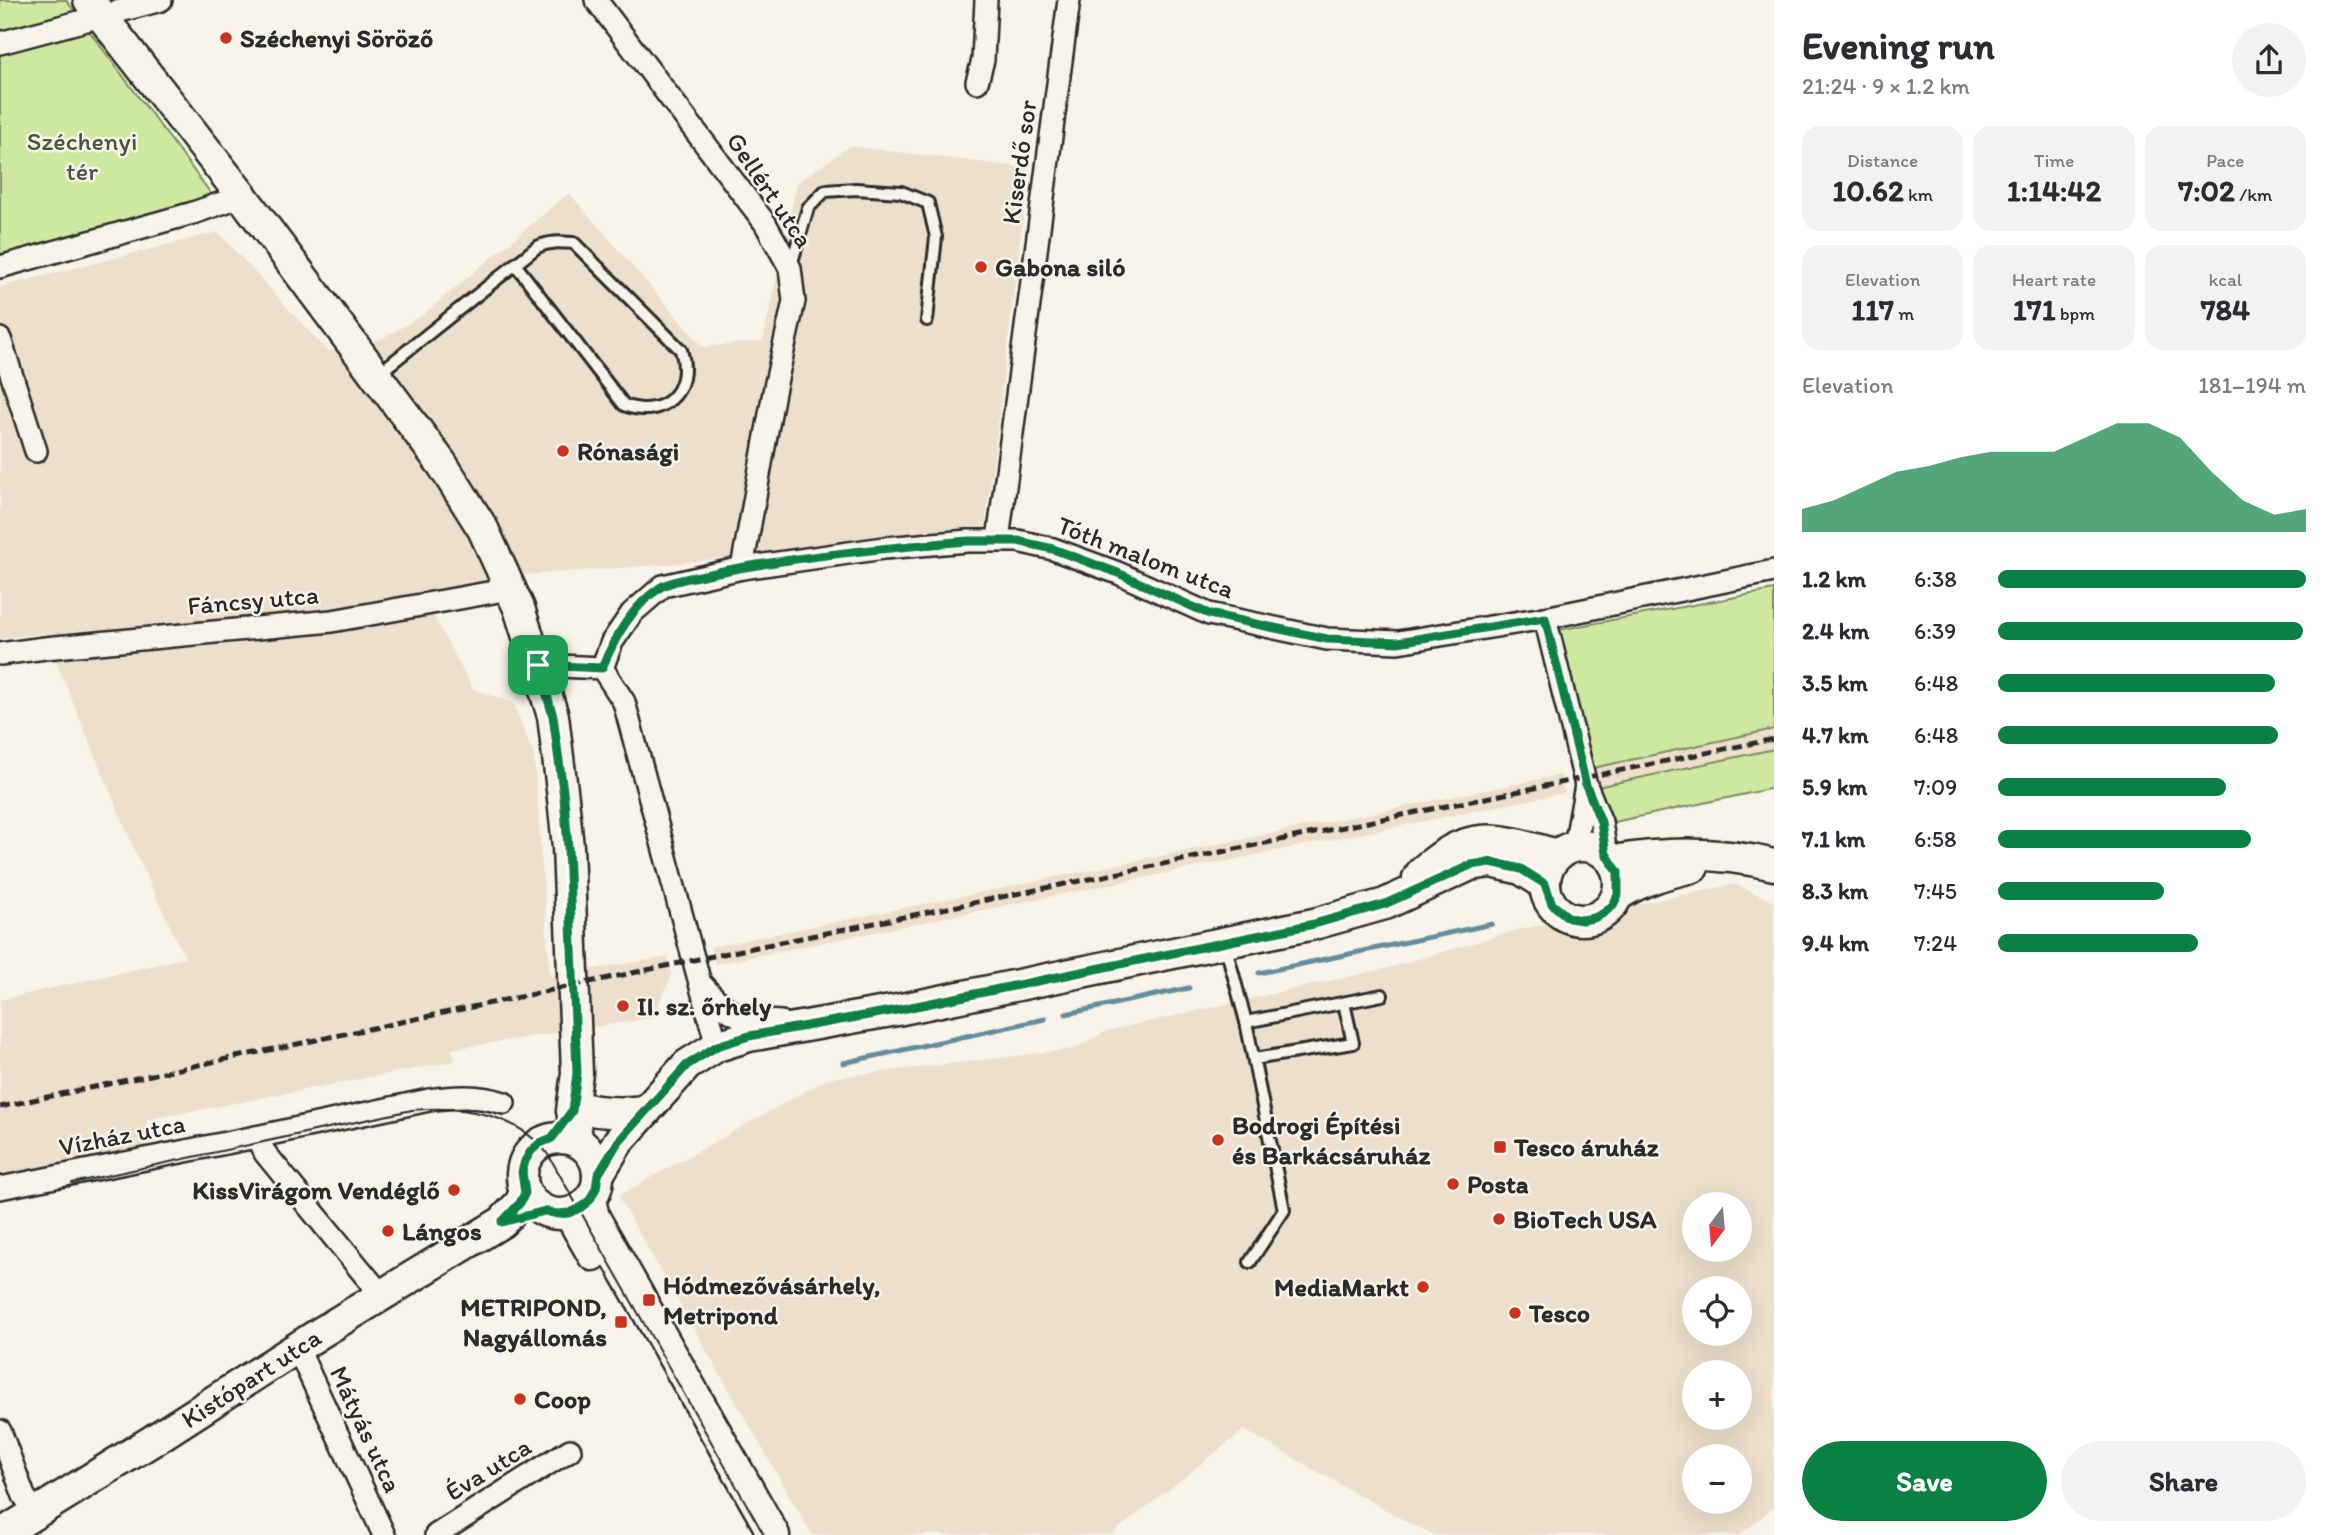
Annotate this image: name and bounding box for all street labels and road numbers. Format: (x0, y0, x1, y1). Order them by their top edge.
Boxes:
street label: Kiserdő sor (994, 98, 1044, 226)
street label: Gellért utca (720, 126, 820, 254)
street label: Tóth malom utca (1053, 509, 1239, 606)
street label: Fáncsy utca (186, 578, 320, 622)
street label: Vízház utca (56, 1107, 188, 1163)
street label: Kistópart utca (175, 1321, 327, 1435)
street label: Mátyás utca (323, 1361, 409, 1497)
street label: Éva utca (439, 1430, 537, 1508)

